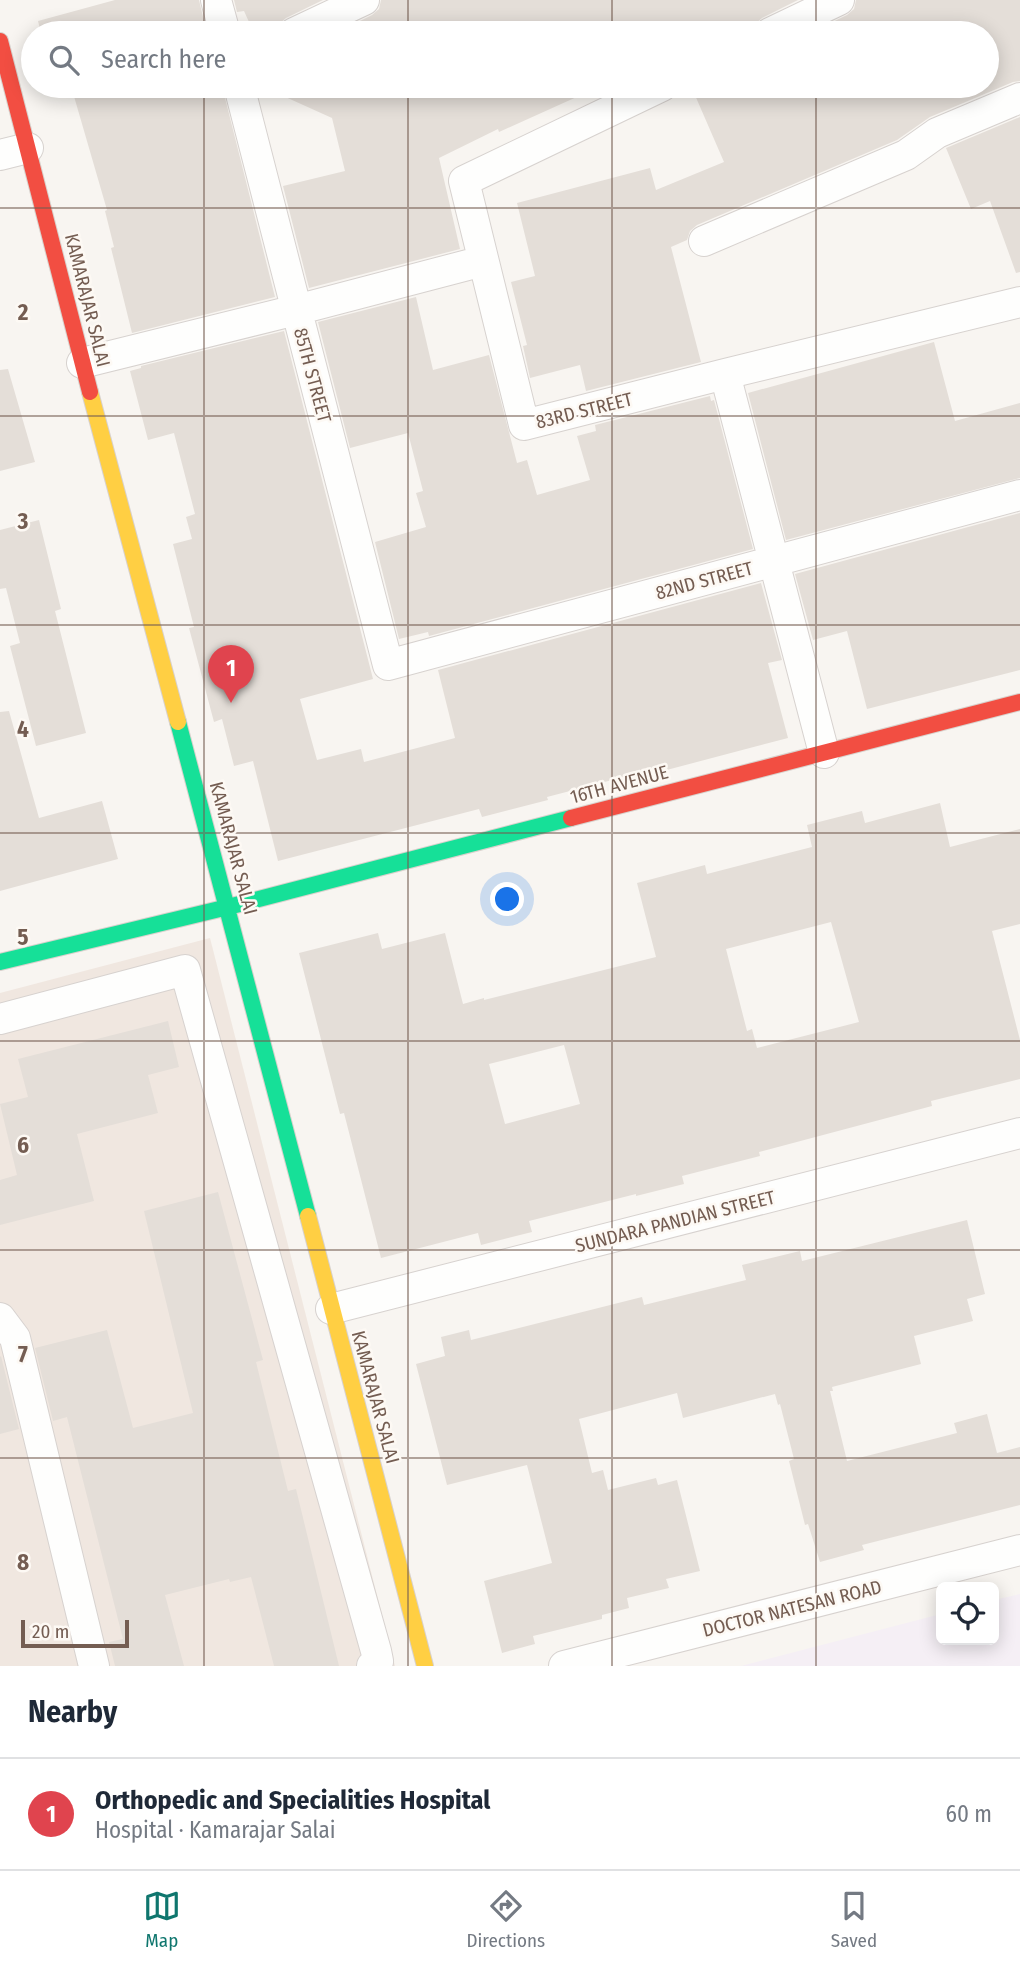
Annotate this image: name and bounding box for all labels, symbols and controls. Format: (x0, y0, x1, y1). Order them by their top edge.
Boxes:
search box (21, 21, 999, 98)
icon: search (45, 41, 83, 79)
text: Search here (101, 44, 226, 75)
street label: KAMARAJAR SALAI (60, 231, 115, 369)
text: 2 (17, 298, 29, 326)
street label: 85TH STREET (289, 325, 336, 425)
street label: 83RD STREET (533, 387, 635, 434)
text: 3 (17, 507, 29, 535)
street label: 82ND STREET (653, 556, 755, 604)
pin: 1 (208, 645, 254, 703)
text: 4 (17, 715, 29, 743)
street label: 16TH AVENUE (568, 760, 671, 809)
street label: KAMARAJAR SALAI (205, 779, 262, 917)
your location (490, 882, 524, 916)
text: 5 (17, 923, 29, 951)
text: 6 (17, 1131, 29, 1159)
street label: SUNDARA PANDIAN STREET (573, 1185, 778, 1257)
street label: KAMARAJAR SALAI (347, 1328, 404, 1466)
text: 7 (18, 1340, 28, 1368)
text: 8 (17, 1548, 29, 1576)
street label: DOCTOR NATESAN ROAD (700, 1575, 884, 1642)
map controls (936, 1582, 999, 1645)
button: locate (936, 1582, 999, 1645)
scale bar (21, 1617, 130, 1649)
text: 20 m (32, 1620, 69, 1643)
text: Nearby (28, 1694, 117, 1730)
text: Orthopedic and Specialities Hospital (95, 1785, 490, 1816)
text: 1 (46, 1800, 56, 1828)
text: 60 m (946, 1800, 992, 1828)
text: Hospital · Kamarajar Salai (95, 1816, 336, 1844)
tab: Map (143, 1887, 181, 1952)
tab: Directions (467, 1887, 545, 1952)
tab: Saved (831, 1887, 877, 1952)

